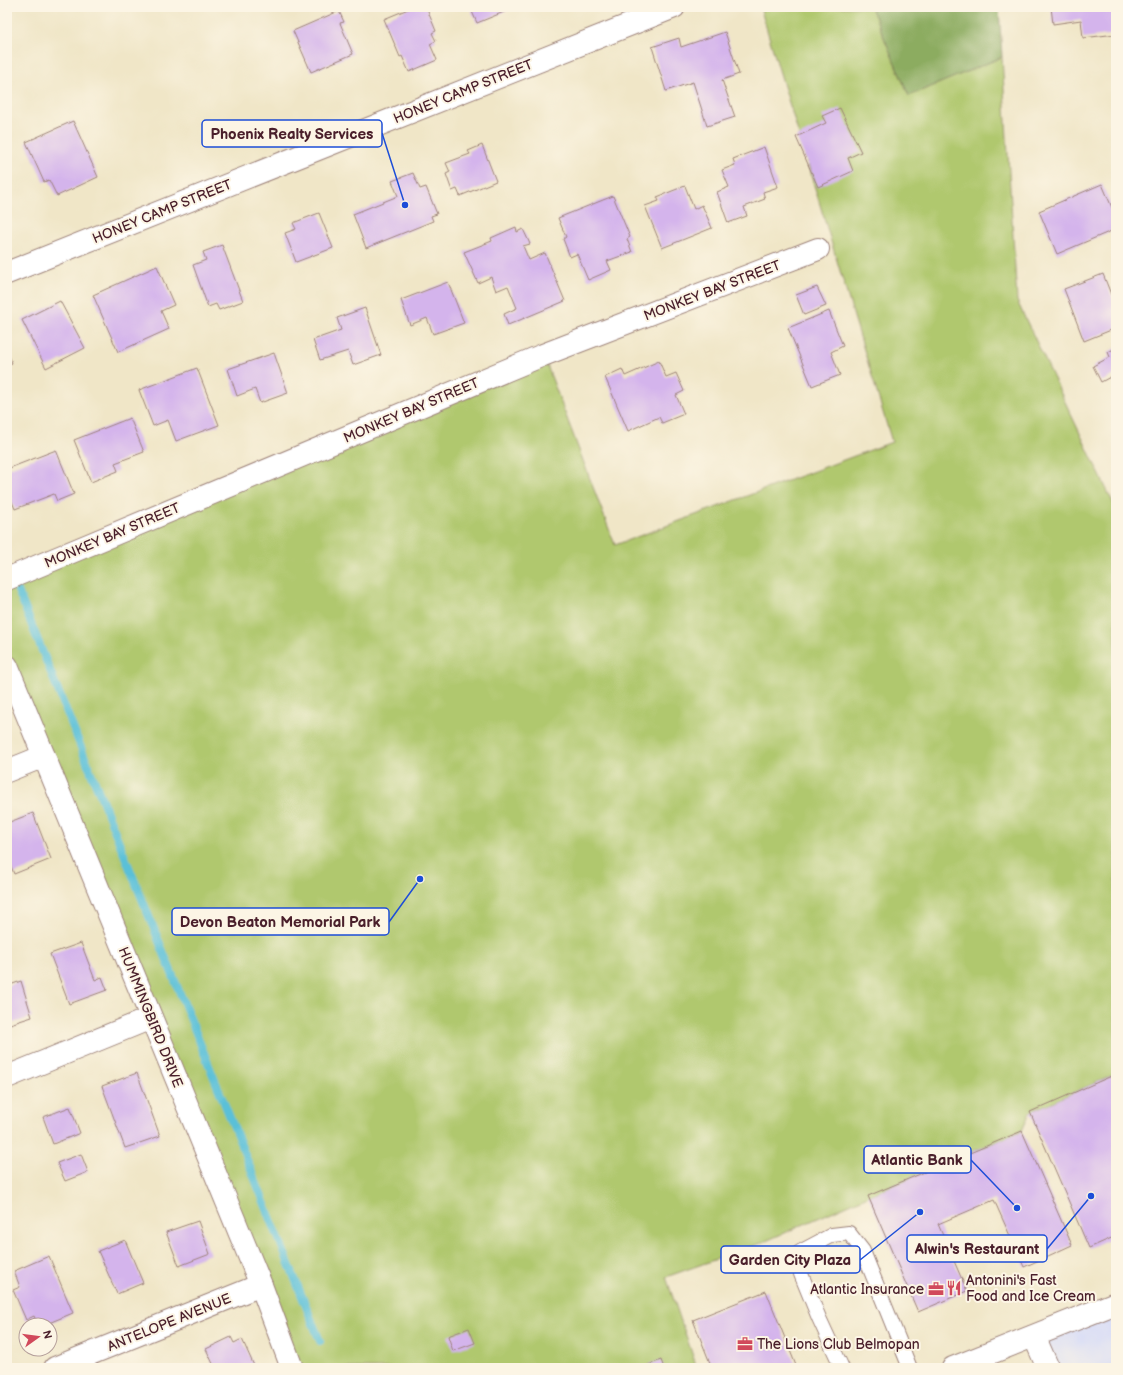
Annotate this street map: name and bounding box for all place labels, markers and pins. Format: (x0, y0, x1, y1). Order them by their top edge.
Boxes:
callout: Phoenix Realty Services (202, 120, 382, 147)
callout: Devon Beaton Memorial Park (172, 908, 389, 935)
callout: Atlantic Bank (864, 1146, 971, 1173)
callout: Alwin's Restaurant (907, 1235, 1047, 1262)
callout: Garden City Plaza (721, 1246, 860, 1273)
place label: Antonini's Fast Food and Ice Cream (966, 1272, 1096, 1305)
restaurant icon: Antonini's Fast Food and Ice Cream (945, 1279, 963, 1297)
office icon: Atlantic Insurance (927, 1280, 945, 1298)
place label: Atlantic Insurance (810, 1281, 924, 1298)
office icon: The Lions Club Belmopan (736, 1335, 754, 1353)
place label: The Lions Club Belmopan (757, 1336, 920, 1353)

